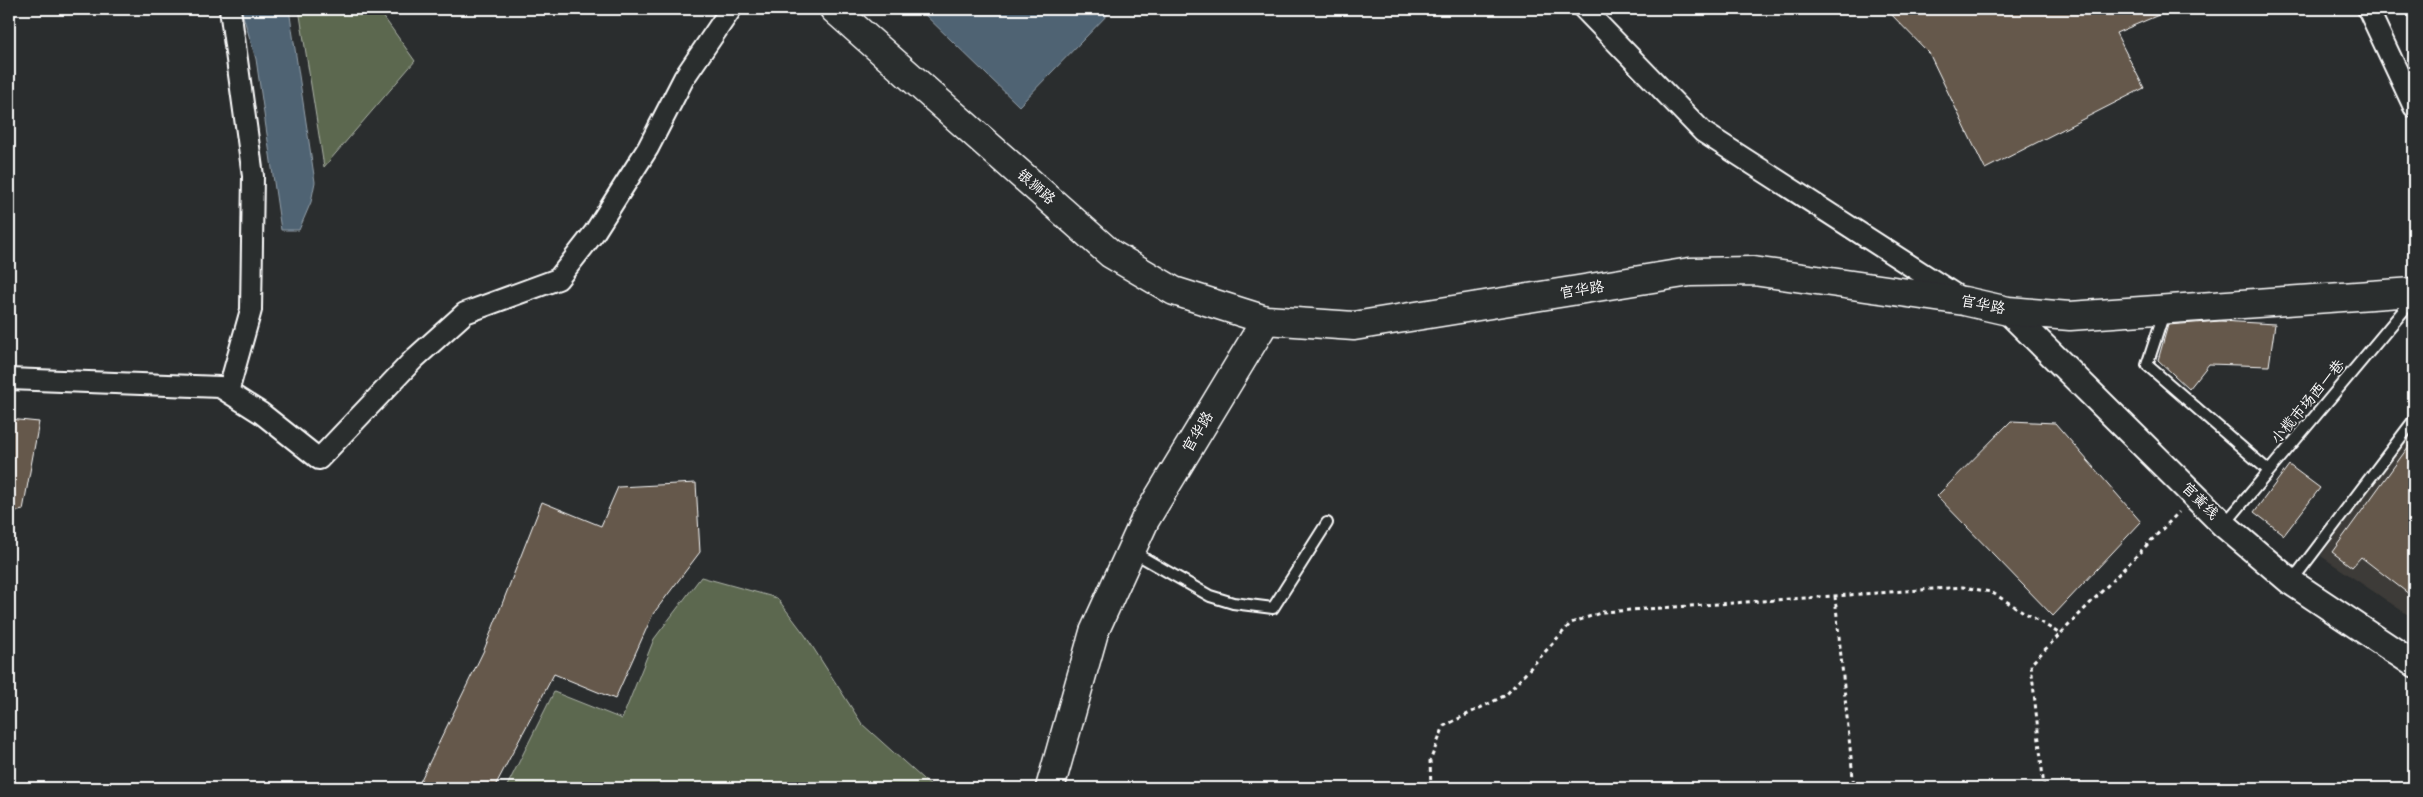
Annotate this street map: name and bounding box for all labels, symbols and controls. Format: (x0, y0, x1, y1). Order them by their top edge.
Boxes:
street label: 银狮路 (1012, 164, 1060, 210)
street label: 官华路 (1558, 276, 1606, 304)
street label: 官华路 (1959, 290, 2007, 320)
street label: 小榄市场西一巷 (2266, 355, 2350, 449)
street label: 官华路 (1177, 407, 1219, 457)
street label: 官黄线 (2177, 478, 2223, 524)

